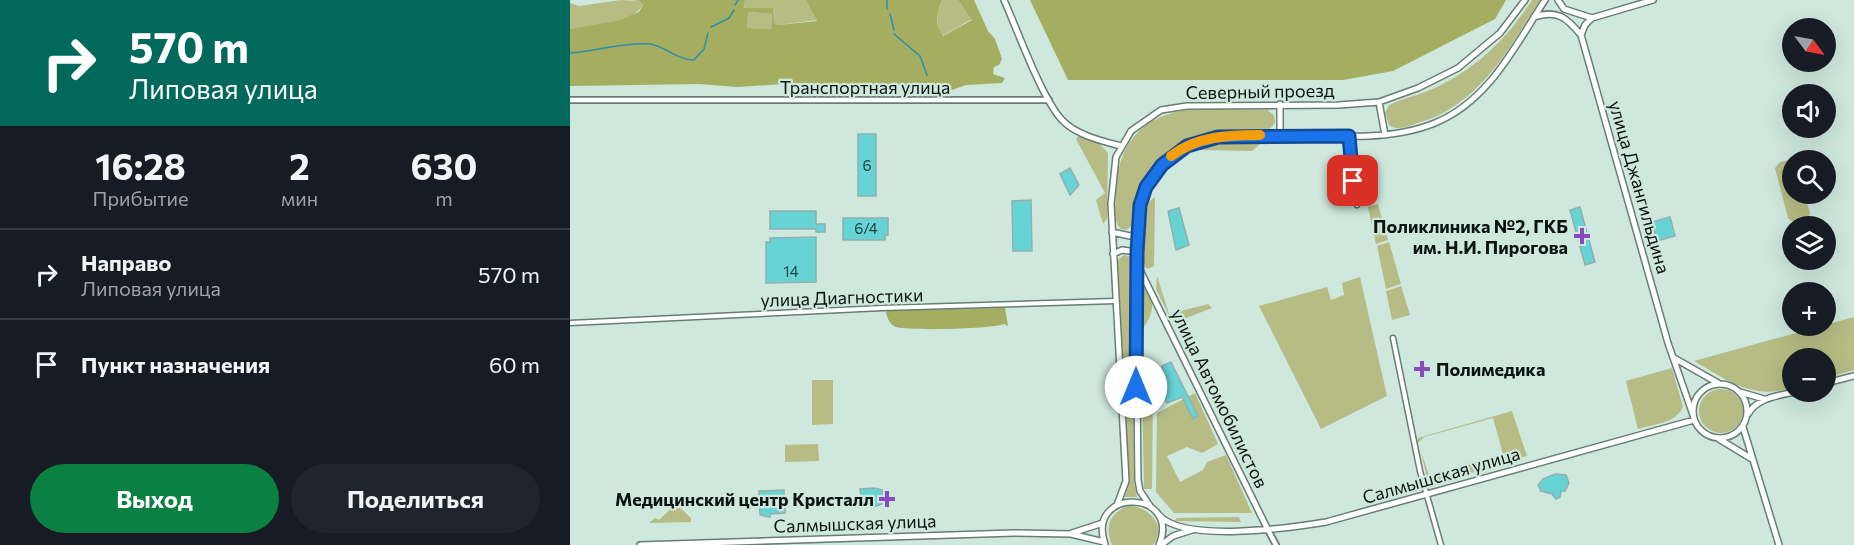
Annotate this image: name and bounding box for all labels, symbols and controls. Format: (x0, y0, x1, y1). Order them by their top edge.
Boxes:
north arrow (1782, 18, 1836, 72)
map controls (1782, 18, 1836, 402)
text: 570 m (129, 20, 249, 72)
icon: right (30, 24, 108, 102)
text: Липовая улица (129, 72, 318, 105)
street label: Транспортная улица (780, 76, 950, 98)
street label: Северный проезд (1185, 79, 1335, 103)
button: sound (1782, 84, 1836, 138)
street label: улица Джангильдина (1605, 98, 1675, 276)
text: 16:28 (95, 143, 186, 187)
text: 2 (289, 143, 310, 187)
text: 630 (411, 143, 478, 187)
button: search (1782, 150, 1836, 204)
pin (1327, 155, 1378, 206)
house number: 6 (862, 156, 872, 174)
icon: arrive (1336, 164, 1369, 197)
text: Прибытие (92, 186, 189, 210)
text: мин (281, 186, 318, 210)
text: m (435, 186, 453, 210)
place label: Поликлиника №2, ГКБ им. Н.И. Пирогова (1373, 215, 1568, 258)
button: layers (1782, 216, 1836, 270)
house number: 6/4 (854, 219, 878, 237)
marker: Поликлиника №2, ГКБ им. Н.И. Пирогова (1573, 227, 1591, 245)
text: Направо (81, 249, 171, 276)
icon: right (30, 258, 63, 291)
text: 570 m (478, 261, 540, 288)
house number: 14 (783, 262, 799, 280)
text: Липовая улица (81, 276, 221, 300)
button: + (1782, 282, 1836, 336)
street label: улица Диагностики (760, 283, 924, 311)
street label: улица Автомобилистов (1167, 305, 1273, 491)
icon: arrive (30, 348, 63, 381)
button: − (1782, 348, 1836, 402)
text: Пункт назначения (81, 351, 270, 378)
text: 60 m (489, 351, 540, 378)
position arrow (1104, 355, 1168, 419)
place label: Полимедика (1436, 358, 1545, 380)
marker: Полимедика (1413, 360, 1431, 378)
street label: Салмышская улица (1360, 442, 1522, 508)
button: Выход (30, 464, 279, 533)
button: Поделиться (291, 464, 540, 533)
place label: Медицинский центр Кристалл (615, 488, 874, 510)
marker: Медицинский центр Кристалл (878, 490, 896, 508)
street label: Салмышская улица (773, 509, 937, 537)

